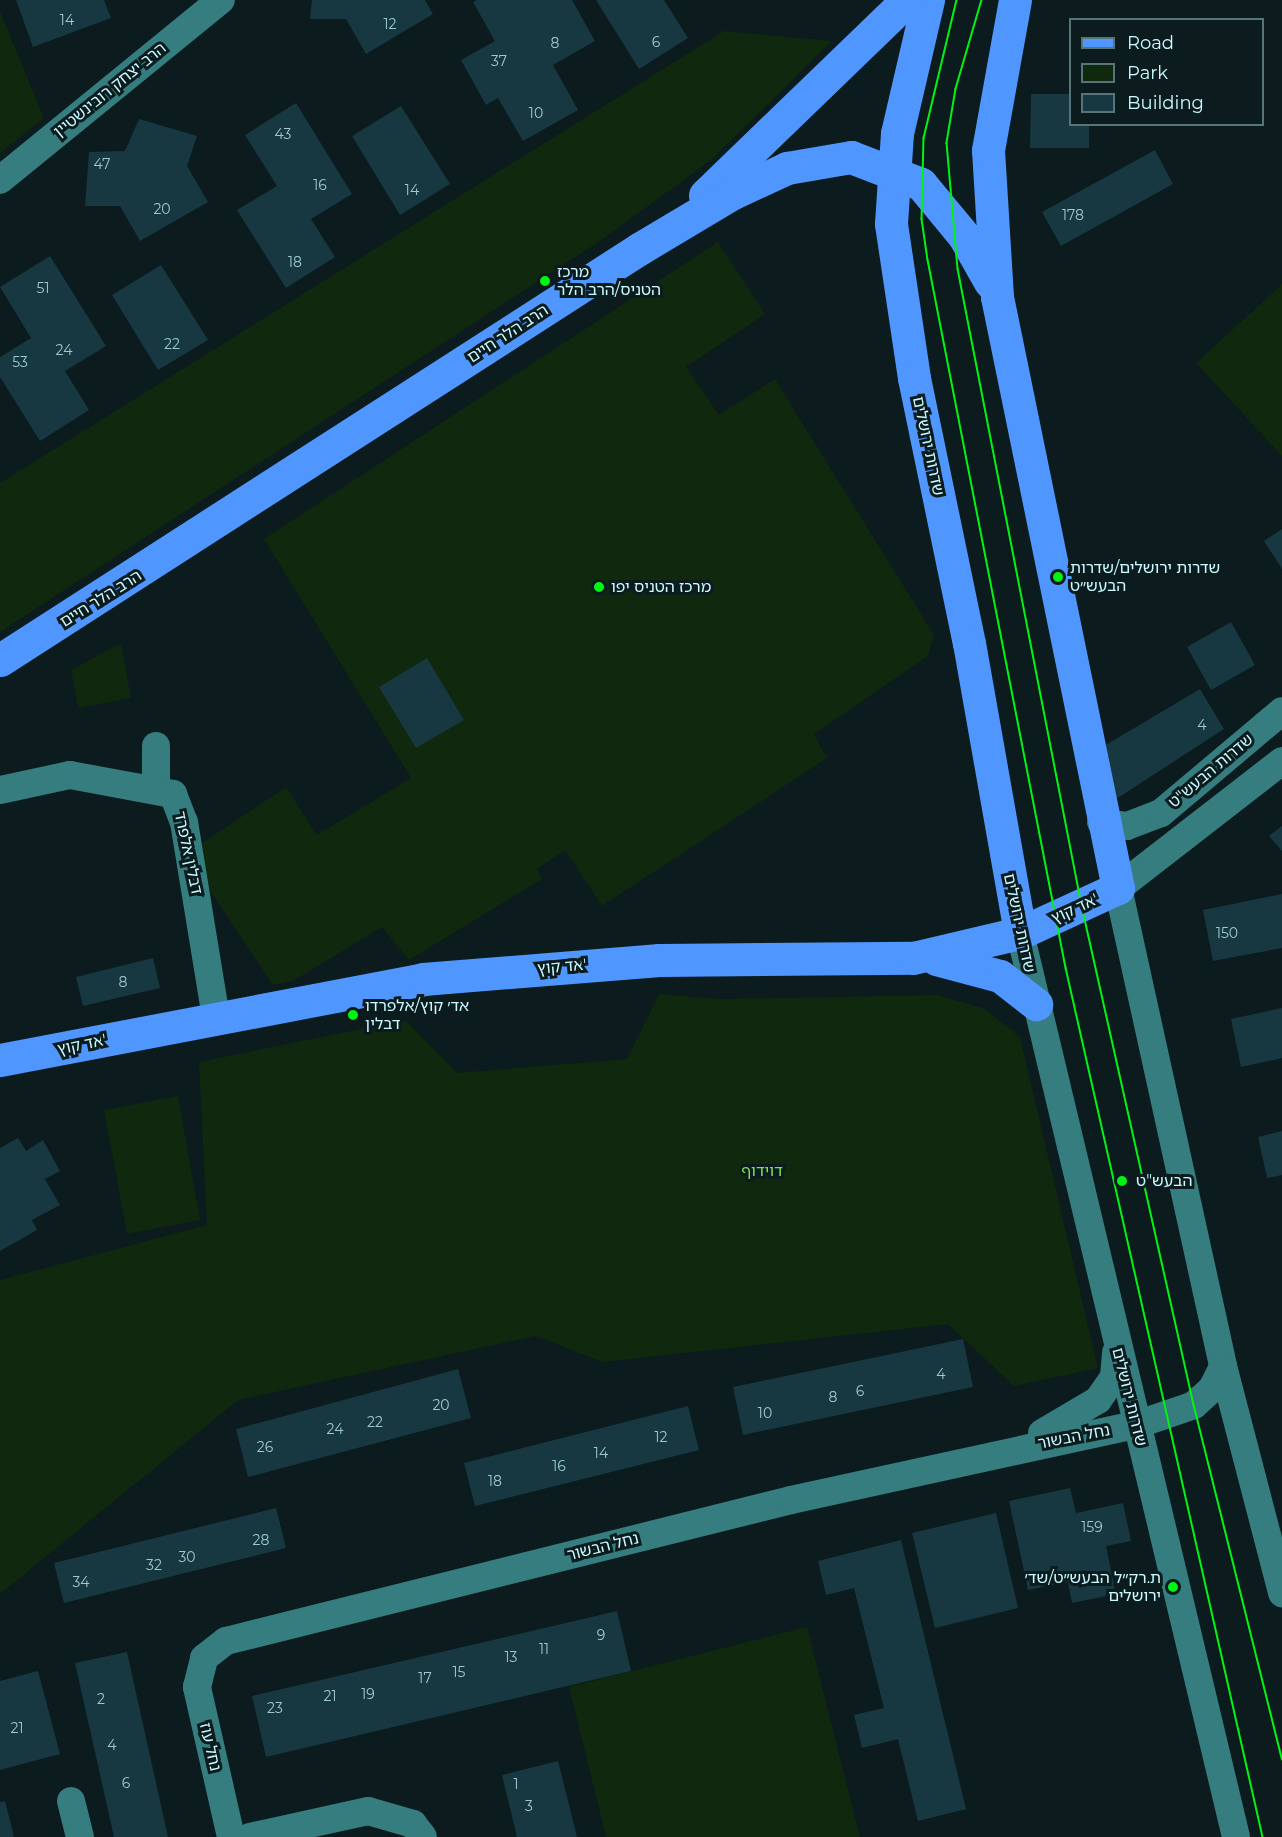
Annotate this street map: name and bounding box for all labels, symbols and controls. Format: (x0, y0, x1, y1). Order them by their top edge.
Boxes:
house number: 14 (60, 12, 74, 28)
house number: 12 (383, 16, 397, 32)
legend (1069, 18, 1264, 126)
text: Road (1127, 32, 1174, 54)
house number: 6 (652, 34, 660, 50)
house number: 8 (551, 35, 559, 51)
street label: הרב יצחק רובינשטיין (50, 39, 170, 141)
house number: 37 (491, 53, 507, 69)
text: Park (1127, 62, 1168, 84)
text: Building (1127, 92, 1204, 114)
house number: 10 (529, 105, 543, 121)
house number: 43 (275, 126, 291, 142)
house number: 47 (94, 156, 110, 172)
house number: 16 (313, 177, 327, 193)
house number: 14 (405, 182, 419, 198)
house number: 20 (153, 201, 171, 217)
house number: 178 (1062, 207, 1084, 223)
house number: 18 (288, 254, 302, 270)
place label: מרכז הטניס/הרב הלר (557, 262, 661, 300)
marker: מרכז הטניס/הרב הלר (538, 274, 552, 288)
house number: 51 (37, 280, 49, 296)
street label: הרב הלר חיים (464, 301, 552, 367)
house number: 22 (164, 336, 180, 352)
house number: 24 (56, 342, 72, 358)
house number: 53 (12, 354, 28, 370)
street label: שדרות ירושלים (908, 395, 948, 497)
place label: שדרות ירושלים/שדרות הבעש״ט (1070, 558, 1220, 596)
street label: הרב הלר חיים (57, 566, 145, 632)
marker: שדרות ירושלים/שדרות הבעש״ט (1051, 570, 1065, 584)
place label: מרכז הטניס יפו (611, 577, 711, 597)
marker: מרכז הטניס יפו (592, 580, 606, 594)
house number: 4 (1197, 717, 1207, 733)
street label: שדרות הבעש"ט (1165, 730, 1257, 812)
street label: דבלין אלפרד (170, 810, 206, 896)
street label: שדרות ירושלים (999, 872, 1039, 974)
street label: אד קוץ' (1049, 890, 1101, 928)
house number: 150 (1216, 925, 1238, 941)
street label: אד קוץ' (536, 955, 588, 979)
house number: 8 (119, 974, 127, 990)
place label: אד׳ קוץ/אלפרדו דבלין (365, 996, 469, 1034)
marker: אד׳ קוץ/אלפרדו דבלין (346, 1008, 360, 1022)
street label: אד קוץ' (56, 1030, 108, 1060)
park label: דוידוף (741, 1161, 783, 1181)
place label: הבעש"ט (1136, 1171, 1192, 1191)
marker: הבעש"ט (1113, 1172, 1131, 1190)
street label: שדרות ירושלים (1107, 1346, 1151, 1448)
house number: 4 (936, 1366, 946, 1382)
house number: 6 (856, 1383, 864, 1399)
house number: 8 (829, 1389, 837, 1405)
house number: 20 (432, 1397, 450, 1413)
house number: 10 (758, 1405, 772, 1421)
house number: 22 (367, 1414, 383, 1430)
house number: 24 (327, 1421, 343, 1437)
street label: נחל הבשור (1036, 1421, 1112, 1453)
house number: 12 (654, 1429, 668, 1445)
house number: 26 (257, 1439, 273, 1455)
house number: 14 (594, 1445, 608, 1461)
house number: 16 (552, 1458, 566, 1474)
house number: 18 (488, 1473, 502, 1489)
house number: 159 (1081, 1519, 1103, 1535)
street label: נחל הבשור (565, 1529, 641, 1565)
house number: 28 (253, 1532, 269, 1548)
house number: 30 (178, 1549, 196, 1565)
house number: 32 (146, 1557, 162, 1573)
place label: ת.רק״ל הבעש״ט/שד׳ ירושלים (1025, 1568, 1161, 1606)
house number: 34 (72, 1574, 90, 1590)
marker: ת.רק״ל הבעש״ט/שד׳ ירושלים (1166, 1580, 1180, 1594)
house number: 9 (597, 1627, 605, 1643)
house number: 11 (539, 1641, 549, 1657)
house number: 13 (505, 1649, 517, 1665)
house number: 15 (453, 1664, 465, 1680)
house number: 17 (418, 1670, 432, 1686)
house number: 19 (361, 1686, 375, 1702)
house number: 21 (323, 1688, 337, 1704)
house number: 2 (97, 1691, 105, 1707)
house number: 23 (267, 1700, 283, 1716)
house number: 21 (10, 1720, 24, 1736)
street label: נחל עוז (195, 1721, 225, 1773)
house number: 4 (107, 1737, 117, 1753)
house number: 6 (122, 1775, 130, 1791)
house number: 1 (513, 1776, 519, 1792)
house number: 3 (525, 1798, 533, 1814)

